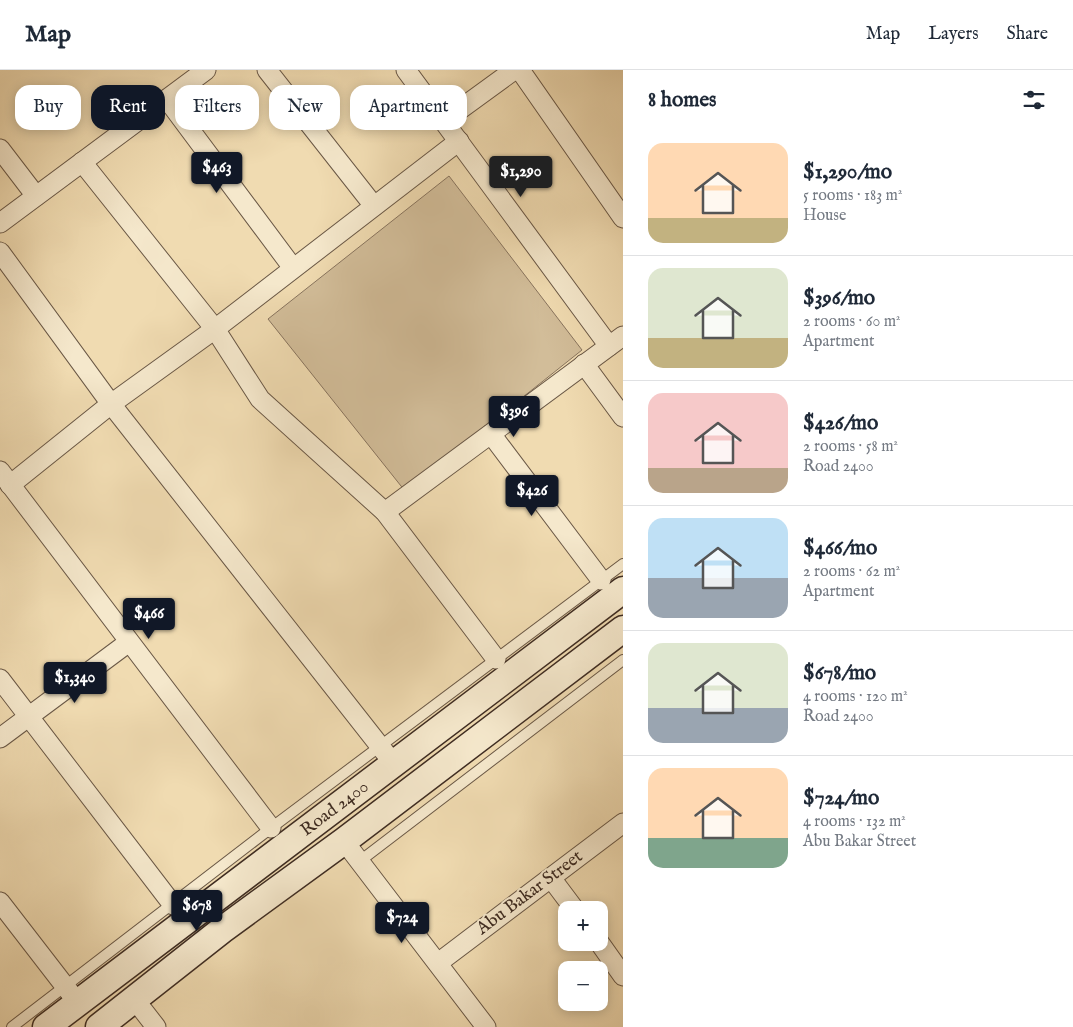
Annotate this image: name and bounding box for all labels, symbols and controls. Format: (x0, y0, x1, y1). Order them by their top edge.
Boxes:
text: Map (25, 19, 71, 50)
text: Map (866, 23, 900, 46)
text: Layers (928, 23, 979, 46)
text: Share (1007, 23, 1048, 46)
chip: Buy (15, 85, 81, 130)
chip: Rent (91, 85, 165, 130)
chip: Filters (175, 85, 259, 130)
chip: New (269, 85, 340, 130)
chip: Apartment (350, 85, 467, 130)
icon: filters (1020, 86, 1048, 114)
text: 8 homes (648, 87, 716, 114)
pin: $463 (187, 152, 247, 194)
pin: $1,290 (480, 156, 562, 198)
text: $463 (202, 158, 232, 178)
text: $1,290/mo (803, 159, 892, 186)
text: $1,290 (500, 162, 542, 182)
icon: home (688, 163, 748, 223)
text: 5 rooms · 183 m² (803, 186, 902, 206)
text: House (803, 206, 846, 226)
text: $396/mo (803, 285, 875, 312)
icon: home (688, 288, 748, 348)
text: 2 rooms · 60 m² (803, 312, 901, 332)
text: Apartment (803, 332, 874, 352)
pin: $396 (484, 396, 544, 438)
text: $396 (500, 402, 528, 422)
text: $426/mo (803, 410, 878, 437)
icon: home (688, 413, 748, 473)
text: 2 rooms · 58 m² (803, 437, 898, 457)
text: Road 2400 (803, 457, 874, 477)
pin: $426 (502, 474, 562, 517)
text: $426 (517, 481, 547, 501)
text: $466/mo (803, 535, 877, 562)
icon: home (688, 538, 748, 598)
text: 2 rooms · 62 m² (803, 562, 900, 582)
text: Apartment (803, 582, 874, 602)
pin: $466 (119, 598, 179, 640)
text: $466 (134, 604, 164, 624)
text: $678/mo (803, 660, 876, 687)
pin: $1,340 (34, 662, 116, 704)
icon: home (688, 663, 748, 723)
text: $1,340 (55, 668, 95, 688)
text: 4 rooms · 120 m² (803, 687, 908, 707)
text: Road 2400 (803, 707, 874, 727)
street label: Road 2400 (296, 776, 374, 842)
text: $724/mo (803, 785, 879, 812)
icon: home (688, 788, 748, 848)
text: 4 rooms · 132 m² (803, 812, 906, 832)
text: Abu Bakar Street (803, 832, 916, 852)
street label: Abu Bakar Street (471, 846, 588, 941)
pin: $678 (167, 890, 227, 932)
text: $678 (182, 896, 212, 916)
map controls (558, 901, 608, 1011)
button: + (558, 901, 608, 951)
pin: $724 (372, 902, 432, 944)
text: $724 (386, 908, 418, 928)
button: − (558, 961, 608, 1011)

